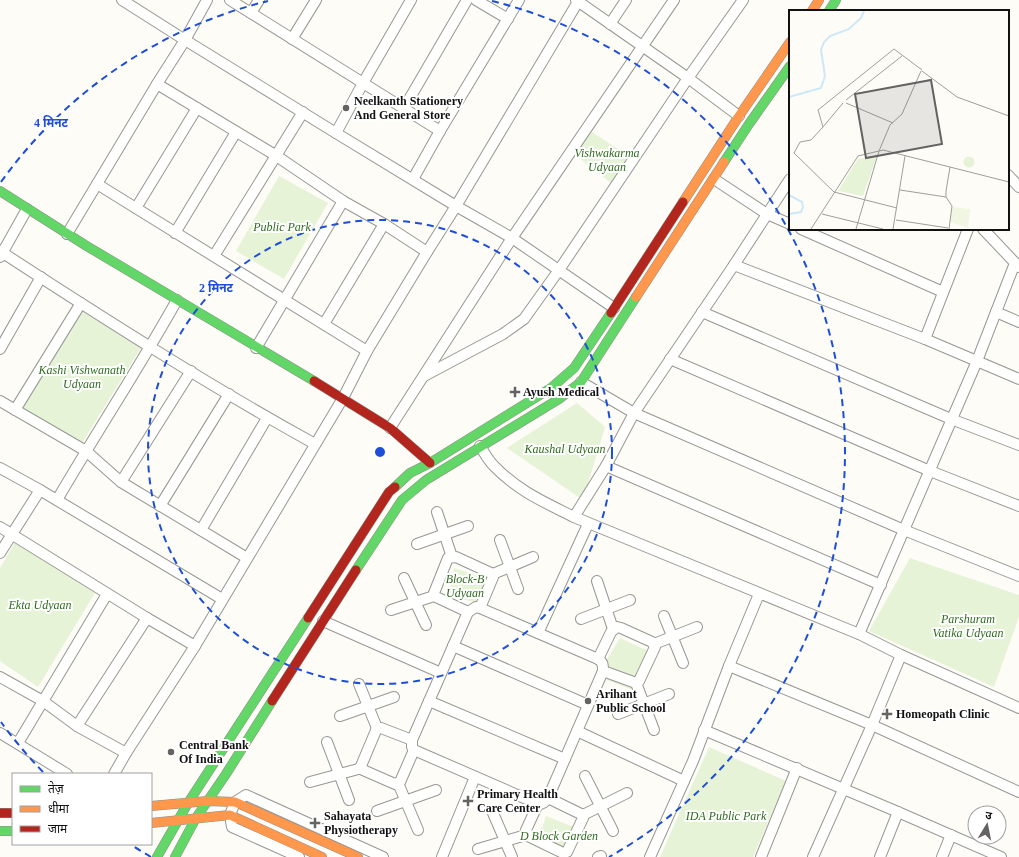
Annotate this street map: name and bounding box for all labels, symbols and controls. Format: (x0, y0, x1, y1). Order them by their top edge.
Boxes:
inset map (789, 10, 1009, 230)
place label: Neelkanth Stationery And General Store (354, 94, 463, 122)
marker: Neelkanth Stationery And General Store (341, 103, 351, 113)
text: 4 मिनट (34, 115, 69, 130)
park label: Vishwakarma Udyaan (574, 146, 640, 174)
park label: Public Park (252, 220, 311, 234)
text: 2 मिनट (199, 280, 234, 295)
park label: Kashi Vishwanath Udyaan (38, 363, 125, 391)
place label: Ayush Medical (523, 385, 600, 399)
marker: Ayush Medical (510, 387, 520, 397)
park label: Kaushal Udyaan (524, 442, 606, 456)
centre of rings (373, 445, 387, 459)
park label: Block-B Udyaan (446, 572, 485, 600)
park label: Ekta Udyaan (8, 598, 71, 612)
park label: Parshuram Vatika Udyaan (933, 612, 1004, 640)
place label: Arihant Public School (596, 687, 666, 715)
marker: Arihant Public School (583, 696, 593, 706)
place label: Homeopath Clinic (896, 707, 990, 721)
marker: Homeopath Clinic (881, 708, 893, 720)
place label: Central Bank Of India (179, 738, 249, 766)
marker: Central Bank Of India (166, 747, 176, 757)
legend (12, 773, 152, 845)
text: तेज़ (48, 781, 65, 796)
place label: Primary Health Care Center (477, 787, 558, 815)
marker: Primary Health Care Center (462, 795, 474, 807)
text: धीमा (48, 801, 70, 816)
north arrow (967, 805, 1007, 845)
place label: Sahayata Physiotherapy (324, 809, 398, 837)
park label: IDA Public Park (685, 809, 767, 823)
text: उ (985, 809, 994, 822)
marker: Sahayata Physiotherapy (309, 817, 321, 829)
text: जाम (48, 822, 68, 836)
park label: D Block Garden (519, 829, 598, 843)

